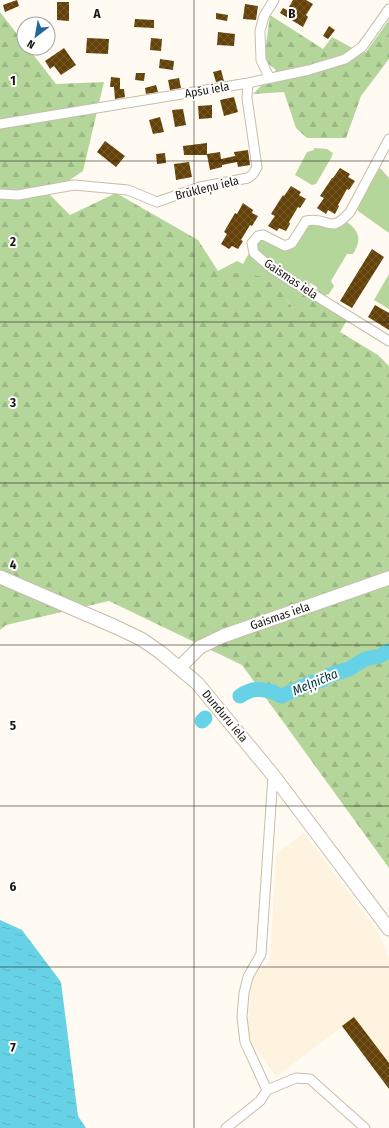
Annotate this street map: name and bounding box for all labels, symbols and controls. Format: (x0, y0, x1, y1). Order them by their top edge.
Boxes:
text: A (92, 6, 101, 21)
text: B (288, 6, 296, 21)
north arrow (16, 16, 56, 56)
text: N (25, 37, 37, 51)
text: 1 (10, 73, 16, 88)
street label: Apšu iela (184, 79, 230, 101)
street label: Brūkleņu iela (174, 173, 241, 204)
text: 2 (9, 234, 16, 249)
street label: Gaismas iela (261, 256, 321, 302)
text: 3 (9, 395, 16, 410)
text: 4 (10, 557, 17, 572)
street label: Gaismas iela (248, 599, 312, 633)
water label: Meļņička (290, 666, 340, 699)
street label: Dunduru iela (199, 687, 251, 745)
text: 5 (10, 718, 16, 733)
text: 6 (10, 879, 17, 894)
text: 7 (10, 1040, 16, 1055)

